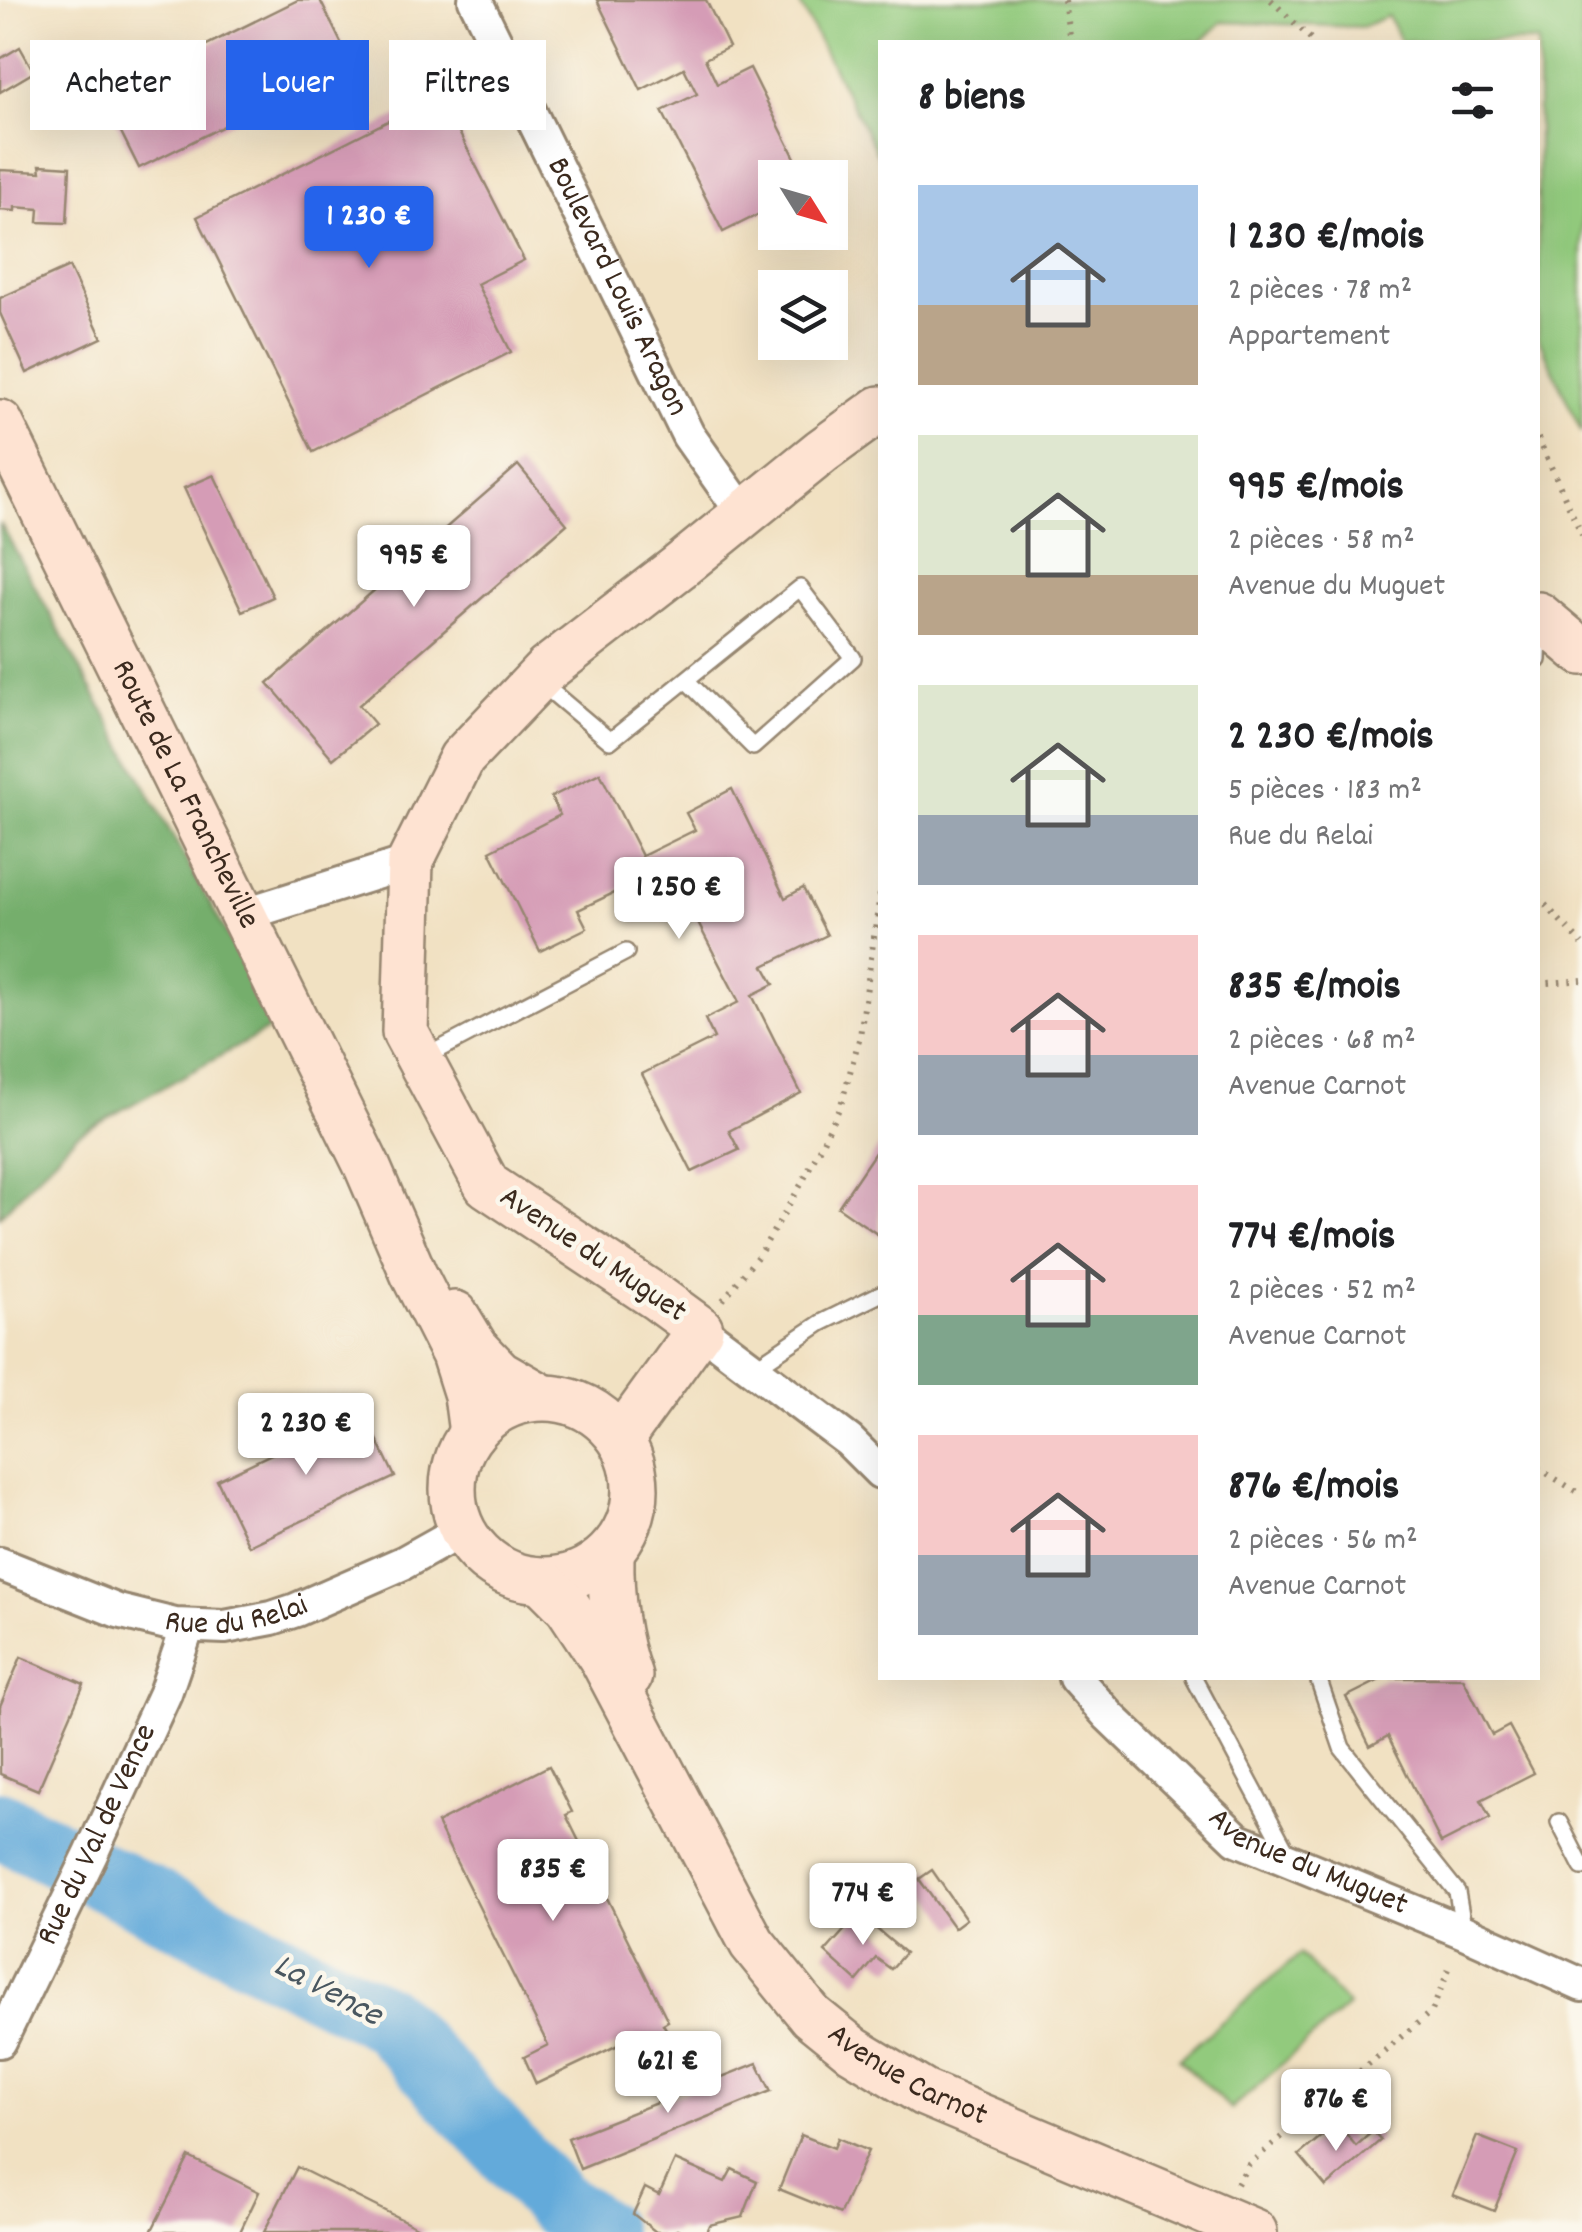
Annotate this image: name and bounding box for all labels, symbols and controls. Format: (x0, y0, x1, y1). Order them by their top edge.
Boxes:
chip: Acheter (30, 40, 206, 130)
chip: Louer (226, 40, 369, 130)
chip: Filtres (389, 40, 546, 130)
text: 8 biens (918, 70, 1026, 130)
icon: filters (1445, 73, 1500, 128)
street label: Boulevard Louis Aragon (533, 150, 699, 425)
north arrow (758, 160, 848, 250)
map controls (758, 160, 848, 360)
pin: 1 230 € (277, 186, 461, 271)
text: 1 230 € (326, 195, 412, 241)
text: 1 230 €/mois (1228, 209, 1425, 269)
icon: home (998, 225, 1118, 345)
text: 2 pièces · 78 m² (1228, 269, 1412, 315)
button: layers (758, 270, 848, 360)
text: Appartement (1228, 315, 1390, 361)
text: 995 €/mois (1228, 459, 1404, 519)
icon: home (998, 475, 1118, 595)
text: 2 pièces · 58 m² (1228, 519, 1415, 565)
pin: 995 € (344, 525, 484, 610)
text: 995 € (379, 534, 449, 580)
text: Avenue du Muguet (1228, 565, 1445, 611)
street label: Route de La Francheville (98, 653, 270, 937)
text: 2 230 €/mois (1228, 709, 1434, 769)
icon: home (998, 725, 1118, 845)
text: 5 pièces · 183 m² (1228, 769, 1422, 815)
text: Rue du Relai (1228, 815, 1373, 861)
pin: 1 250 € (587, 857, 771, 942)
text: 1 250 € (636, 866, 722, 912)
text: 835 €/mois (1228, 959, 1401, 1019)
icon: home (998, 975, 1118, 1095)
text: 2 pièces · 68 m² (1228, 1019, 1416, 1065)
text: Avenue Carnot (1228, 1065, 1406, 1111)
street label: Avenue du Muguet (489, 1176, 695, 1336)
text: 774 €/mois (1228, 1209, 1396, 1269)
icon: home (998, 1225, 1118, 1345)
text: 2 pièces · 52 m² (1228, 1269, 1416, 1315)
text: Avenue Carnot (1228, 1315, 1406, 1361)
pin: 2 230 € (214, 1393, 398, 1478)
text: 2 230 € (260, 1402, 352, 1448)
text: 876 €/mois (1228, 1459, 1399, 1519)
icon: home (998, 1475, 1118, 1595)
text: 2 pièces · 56 m² (1228, 1519, 1418, 1565)
text: Avenue Carnot (1228, 1565, 1406, 1611)
street label: Rue du Relai (160, 1584, 316, 1650)
street label: Rue du Val de Vence (27, 1717, 170, 1954)
street label: Avenue du Muguet (1196, 1798, 1414, 1929)
pin: 835 € (483, 1839, 623, 1924)
text: 835 € (519, 1848, 587, 1894)
pin: 774 € (793, 1863, 933, 1948)
text: 774 € (832, 1872, 894, 1918)
water label: La Vence (264, 1943, 392, 2042)
street label: Avenue Carnot (816, 2014, 994, 2140)
pin: 621 € (598, 2031, 738, 2116)
text: 621 € (637, 2040, 699, 2086)
pin: 876 € (1266, 2069, 1406, 2154)
text: 876 € (1303, 2078, 1369, 2124)

